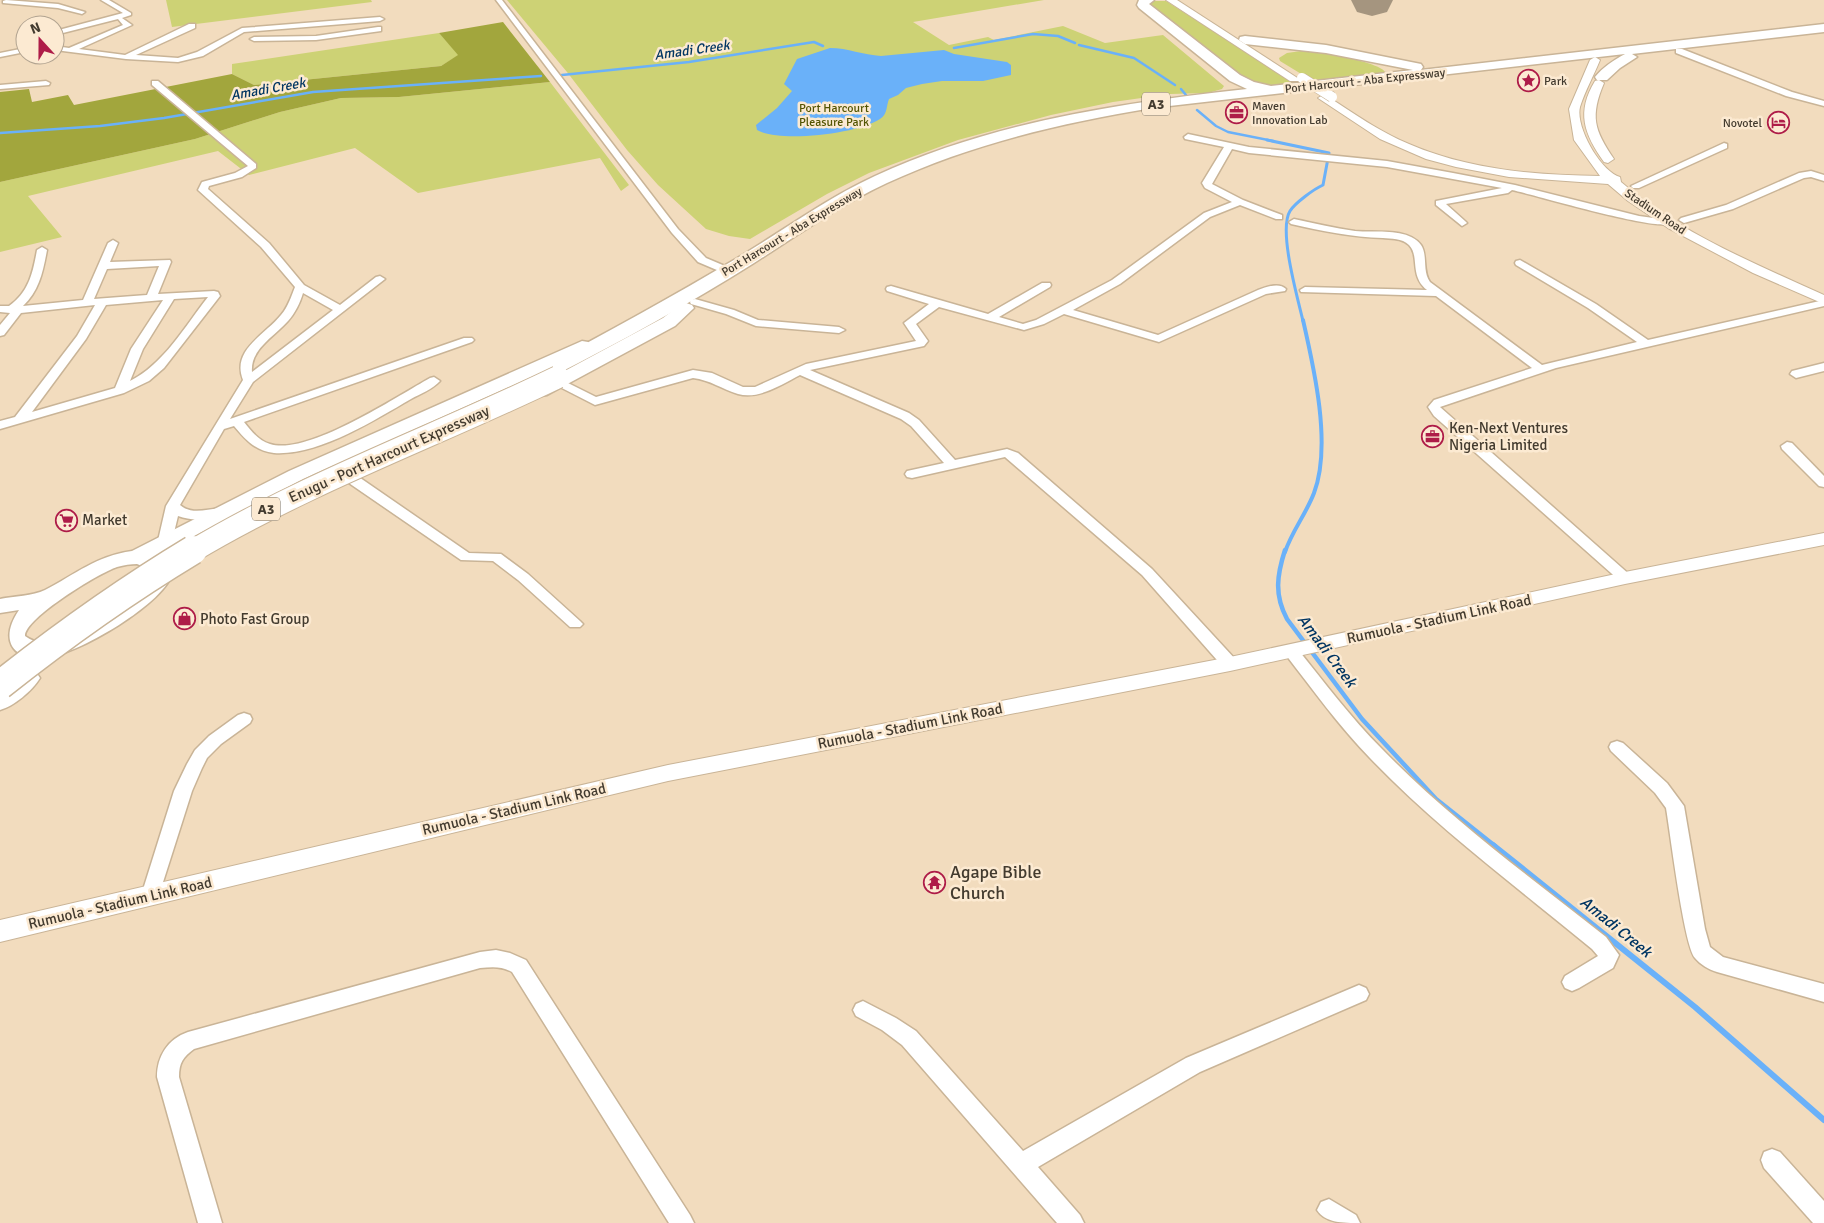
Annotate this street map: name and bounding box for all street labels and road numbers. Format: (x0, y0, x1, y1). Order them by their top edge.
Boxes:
street label: Port Harcourt - Aba Expressway (1284, 65, 1446, 97)
road number: A3 (1142, 92, 1170, 116)
street label: Port Harcourt - Aba Expressway (719, 184, 865, 280)
street label: Stadium Road (1621, 186, 1689, 238)
street label: Enugu - Port Harcourt Expressway (286, 401, 492, 507)
road number: A3 (252, 498, 280, 520)
street label: Rumuola - Stadium Link Road (1345, 591, 1533, 647)
street label: Rumuola - Stadium Link Road (816, 699, 1004, 753)
street label: Rumuola - Stadium Link Road (420, 779, 608, 839)
street label: Rumuola - Stadium Link Road (26, 873, 214, 933)

